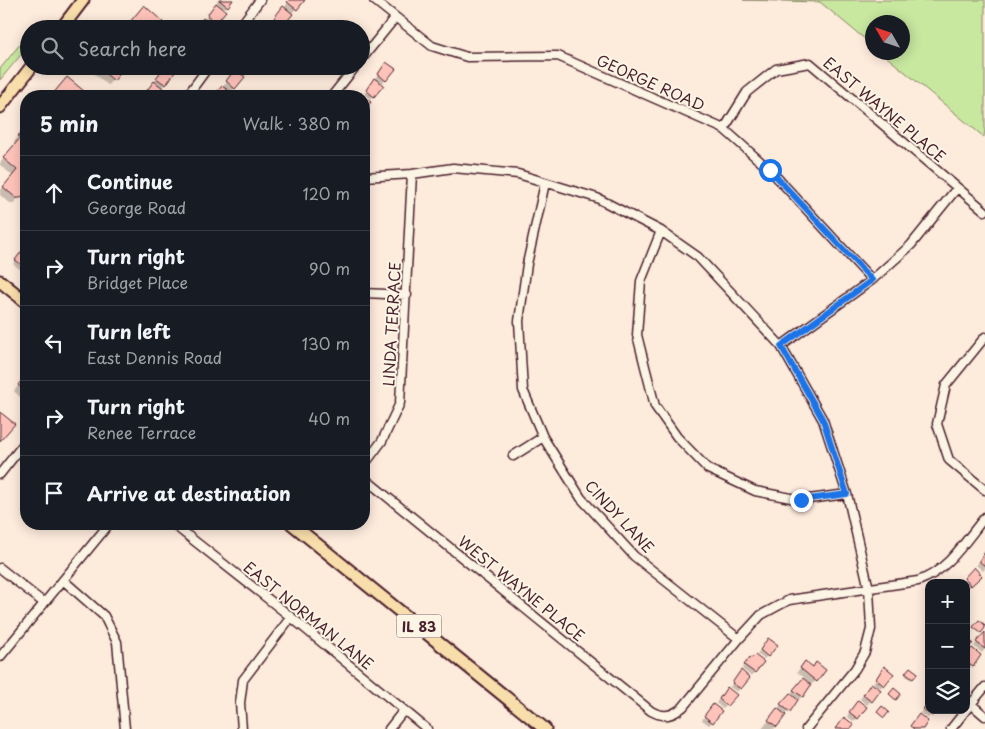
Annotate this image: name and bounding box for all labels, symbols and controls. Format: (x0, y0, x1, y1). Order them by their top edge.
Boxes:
north arrow (865, 15, 910, 60)
search box (20, 20, 370, 75)
icon: search (38, 34, 66, 62)
text: Search here (78, 34, 187, 62)
street label: GEORGE ROAD (593, 48, 709, 116)
street label: EAST WAYNE PLACE (819, 51, 951, 167)
text: 5 min (40, 107, 98, 139)
text: Walk · 380 m (243, 111, 350, 135)
route start (759, 159, 782, 182)
text: Continue (87, 167, 173, 195)
icon: ahead (40, 179, 68, 207)
text: 120 m (303, 181, 350, 205)
text: George Road (87, 195, 186, 219)
text: Turn right (87, 242, 185, 270)
icon: right (40, 254, 68, 282)
text: 90 m (309, 256, 350, 280)
street label: LINDA TERRACE (376, 261, 406, 387)
text: Bridget Place (87, 270, 188, 294)
text: Turn left (87, 317, 171, 345)
icon: left (40, 329, 68, 357)
text: 130 m (302, 331, 350, 355)
text: East Dennis Road (87, 345, 222, 369)
text: Turn right (87, 392, 185, 420)
icon: right (40, 404, 68, 432)
text: 40 m (308, 406, 350, 430)
text: Renee Terrace (87, 420, 196, 444)
street label: CINDY LANE (580, 474, 660, 558)
icon: arrive (40, 479, 68, 507)
text: Arrive at destination (87, 479, 291, 507)
route end (790, 489, 813, 512)
street label: WEST WAYNE PLACE (454, 530, 590, 646)
street label: EAST NORMAN LANE (239, 555, 379, 675)
map controls (925, 579, 970, 714)
button: + (925, 579, 970, 624)
road number: IL 83 (396, 614, 442, 638)
button: − (925, 624, 970, 669)
button: layers (925, 669, 970, 714)

